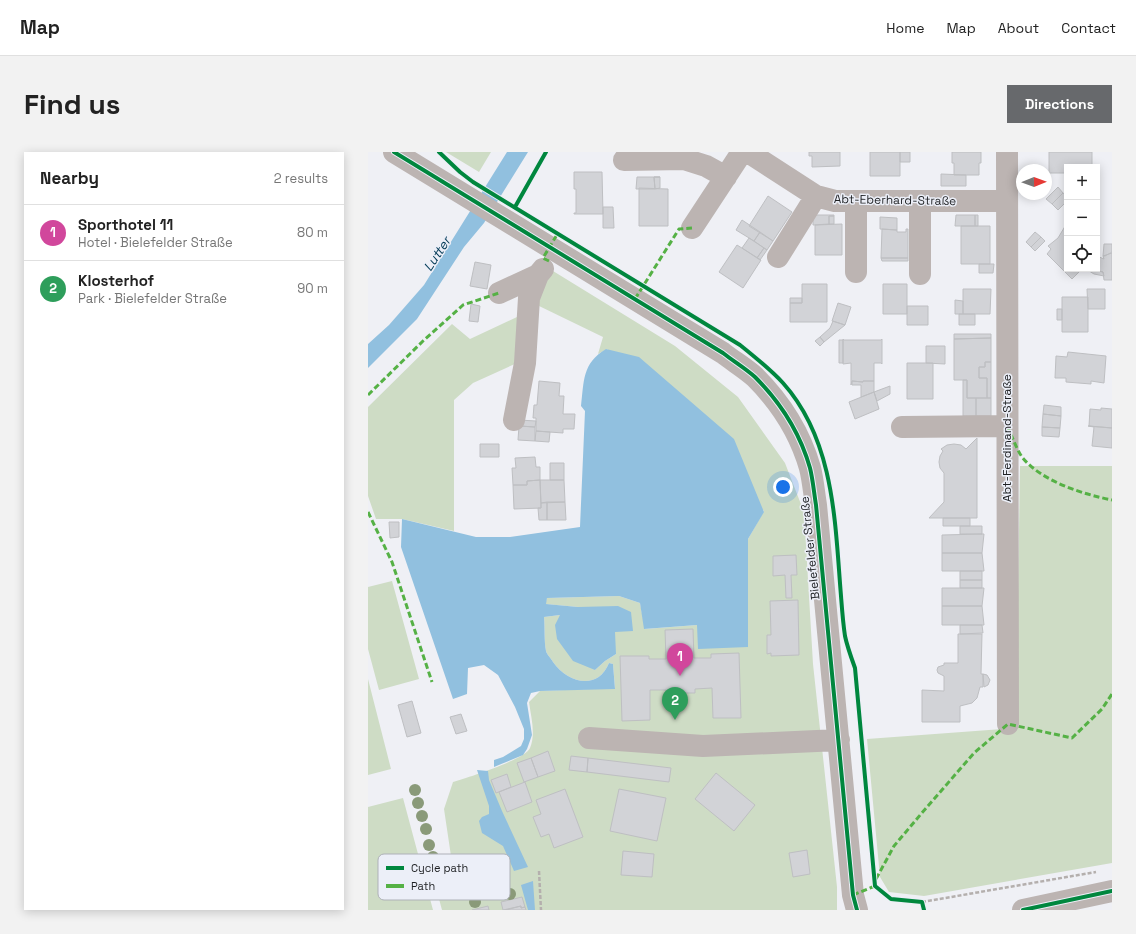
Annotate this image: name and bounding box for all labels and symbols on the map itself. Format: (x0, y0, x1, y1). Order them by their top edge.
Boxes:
north arrow (1016, 164, 1052, 200)
street label: Abt-Eberhard-Straße (834, 191, 956, 209)
water label: Lutter (420, 232, 456, 274)
street label: Abt-Ferdinand-Straße (999, 374, 1015, 502)
your location (773, 477, 793, 497)
street label: Bielefelder Straße (797, 495, 823, 601)
pin: 1 (667, 643, 693, 676)
pin: 2 (662, 687, 688, 720)
legend (378, 854, 510, 900)
text: Cycle path (411, 861, 468, 875)
text: Path (411, 879, 435, 893)

